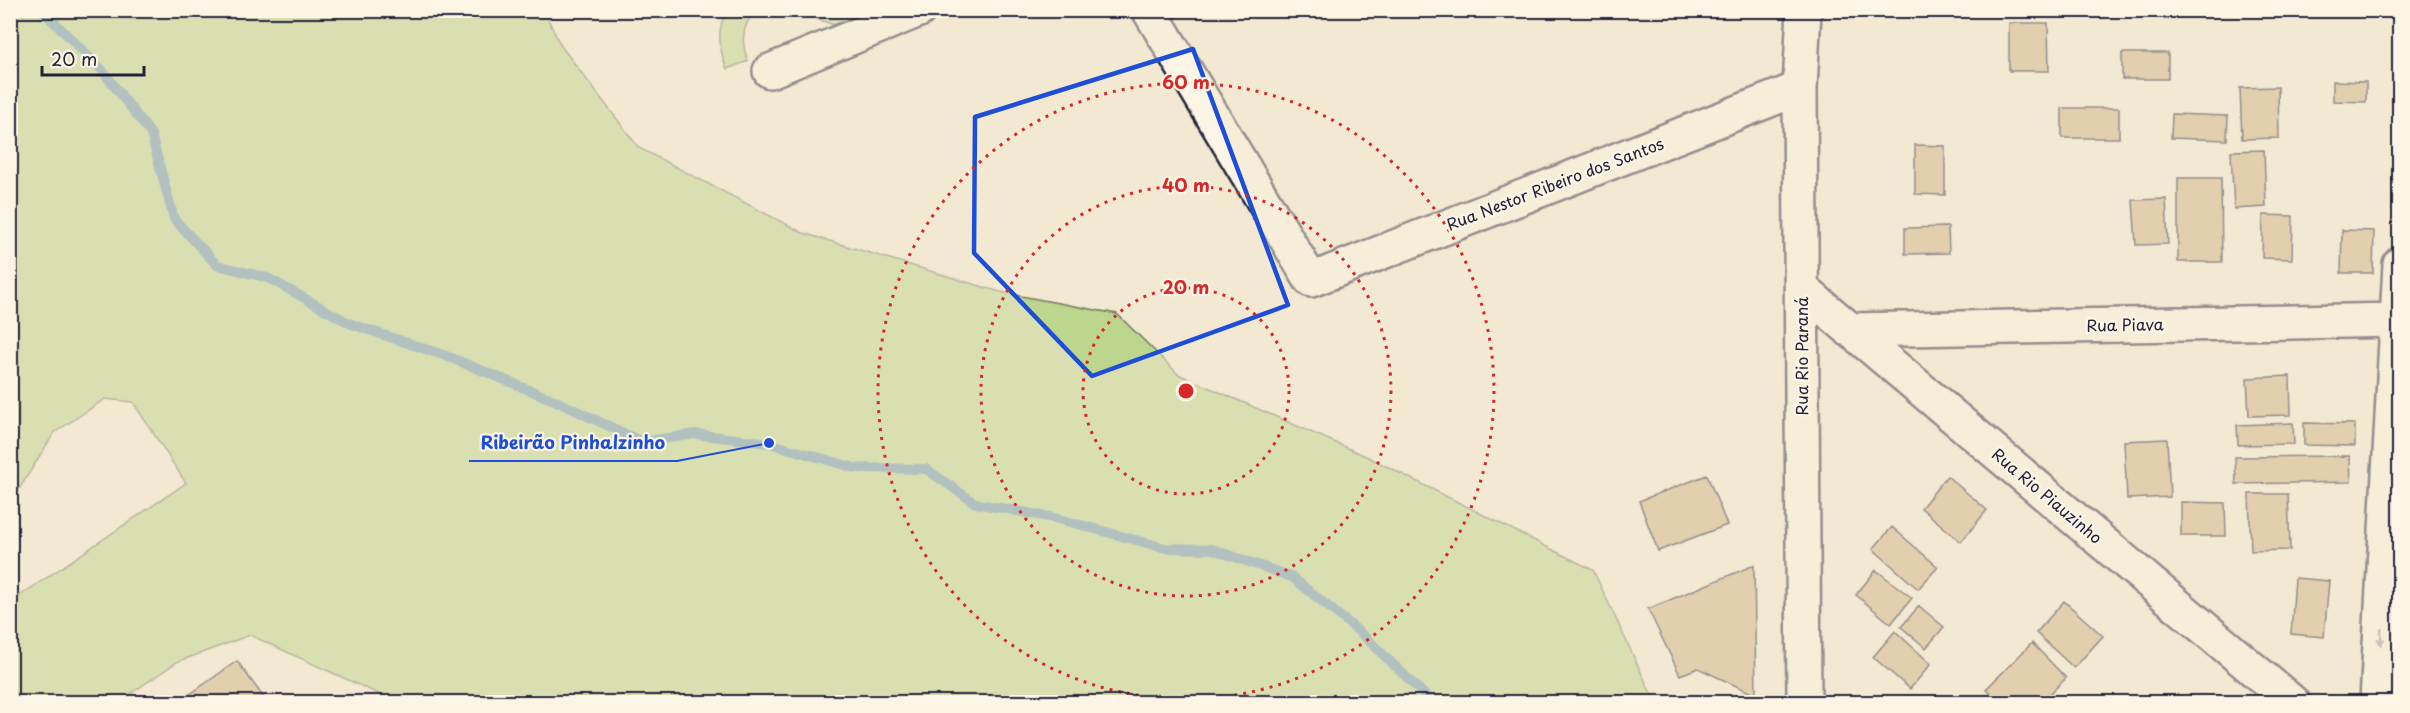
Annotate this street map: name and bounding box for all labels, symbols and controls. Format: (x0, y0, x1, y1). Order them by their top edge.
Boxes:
scale bar (42, 39, 144, 77)
text: 20 m (51, 45, 97, 72)
text: 60 m (1162, 68, 1210, 95)
street label: Rua Nestor Ribeiro dos Santos (1443, 131, 1667, 236)
text: 40 m (1162, 171, 1210, 198)
text: 20 m (1163, 273, 1209, 300)
street label: Rua Rio Paraná (1789, 297, 1813, 415)
street label: Rua Piava (2086, 311, 2164, 337)
centre of rings (1176, 381, 1196, 401)
callout: Ribeirão Pinhalzinho (469, 425, 677, 461)
text: Ribeirão Pinhalzinho (481, 428, 666, 455)
street label: Rua Rio Piauzinho (1987, 442, 2108, 549)
one-way arrow (2376, 627, 2385, 646)

